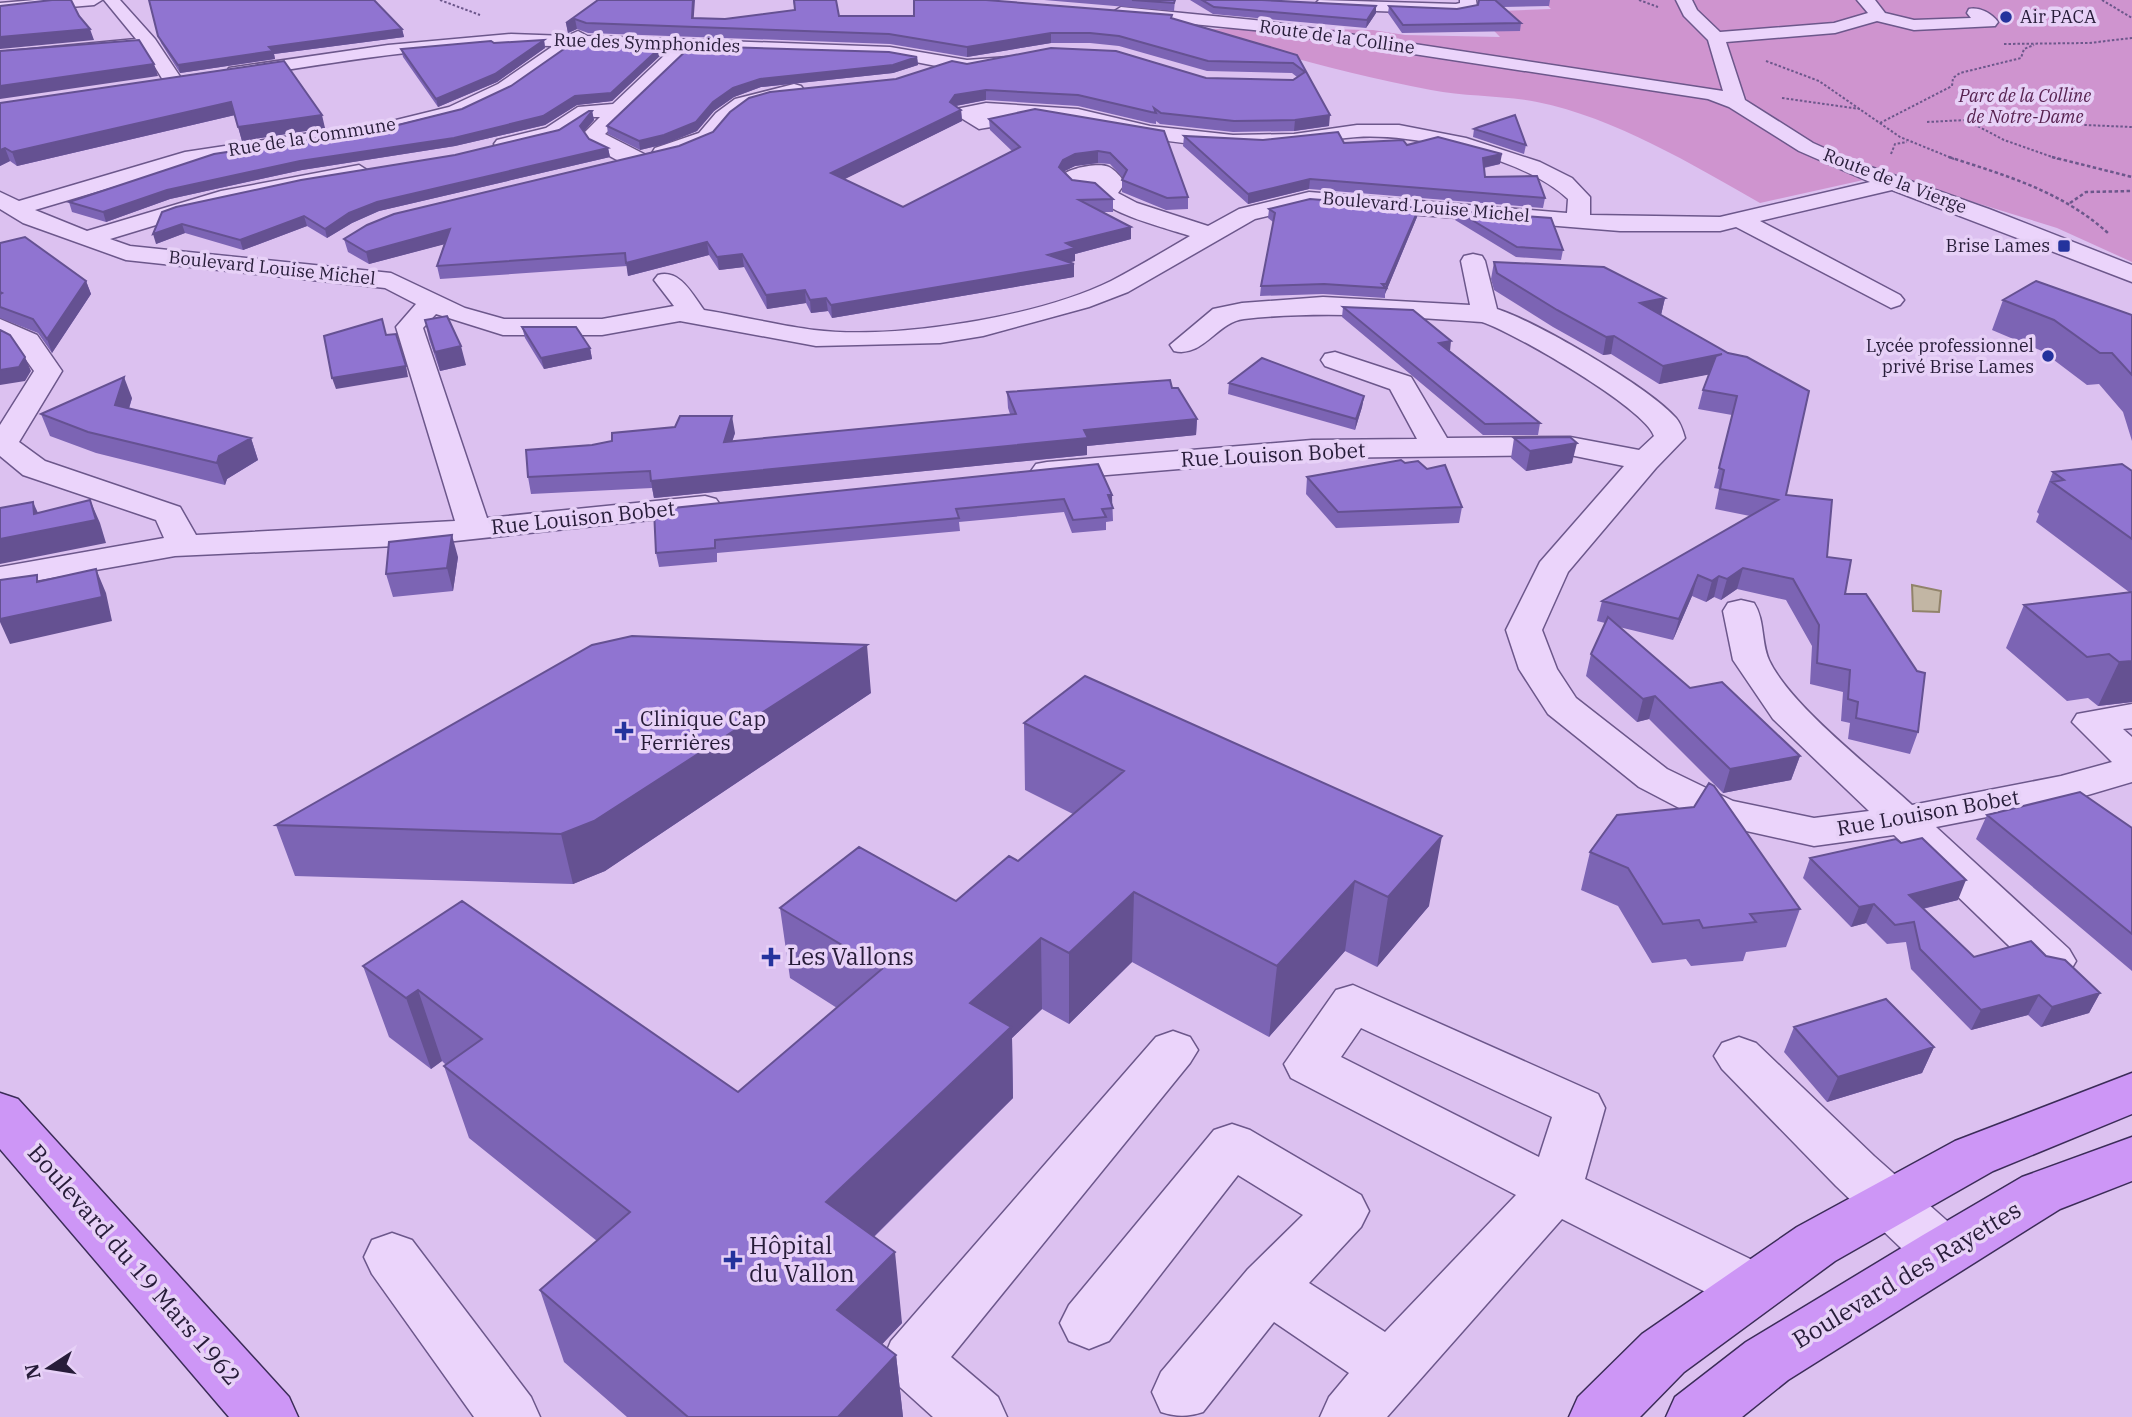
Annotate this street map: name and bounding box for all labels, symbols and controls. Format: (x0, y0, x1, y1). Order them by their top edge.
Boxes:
place label: Air PACA (2020, 5, 2097, 28)
marker: Air PACA (1998, 9, 2014, 25)
street label: Route de la Colline (1258, 14, 1416, 59)
street label: Rue des Symphonides (553, 28, 741, 57)
park label: Parc de la Colline de Notre-Dame (1958, 84, 2091, 128)
street label: Rue de la Commune (226, 112, 397, 161)
street label: Route de la Vierge (1820, 143, 1970, 218)
street label: Boulevard Louise Michel (1321, 186, 1531, 227)
place label: Brise Lames (1946, 234, 2050, 257)
marker: Brise Lames (2056, 238, 2072, 254)
street label: Boulevard Louise Michel (167, 245, 377, 290)
place label: Lycée professionnel privé Brise Lames (1866, 334, 2034, 378)
marker: Lycée professionnel privé Brise Lames (2040, 348, 2056, 364)
street label: Rue Louison Bobet (1180, 435, 1366, 473)
street label: Rue Louison Bobet (490, 493, 676, 541)
place label: Clinique Cap Ferrières (640, 704, 766, 756)
marker: Clinique Cap Ferrières (614, 721, 634, 741)
street label: Rue Louison Bobet (1834, 782, 2021, 842)
place label: Les Vallons (787, 940, 914, 972)
marker: Les Vallons (761, 947, 781, 967)
street label: Boulevard du 19 Mars 1962 (21, 1137, 248, 1392)
street label: Boulevard des Rayettes (1786, 1193, 2027, 1355)
place label: Hôpital du Vallon (749, 1229, 855, 1289)
marker: Hôpital du Vallon (723, 1250, 743, 1270)
north arrow (14, 1333, 84, 1403)
text: N (19, 1362, 46, 1381)

